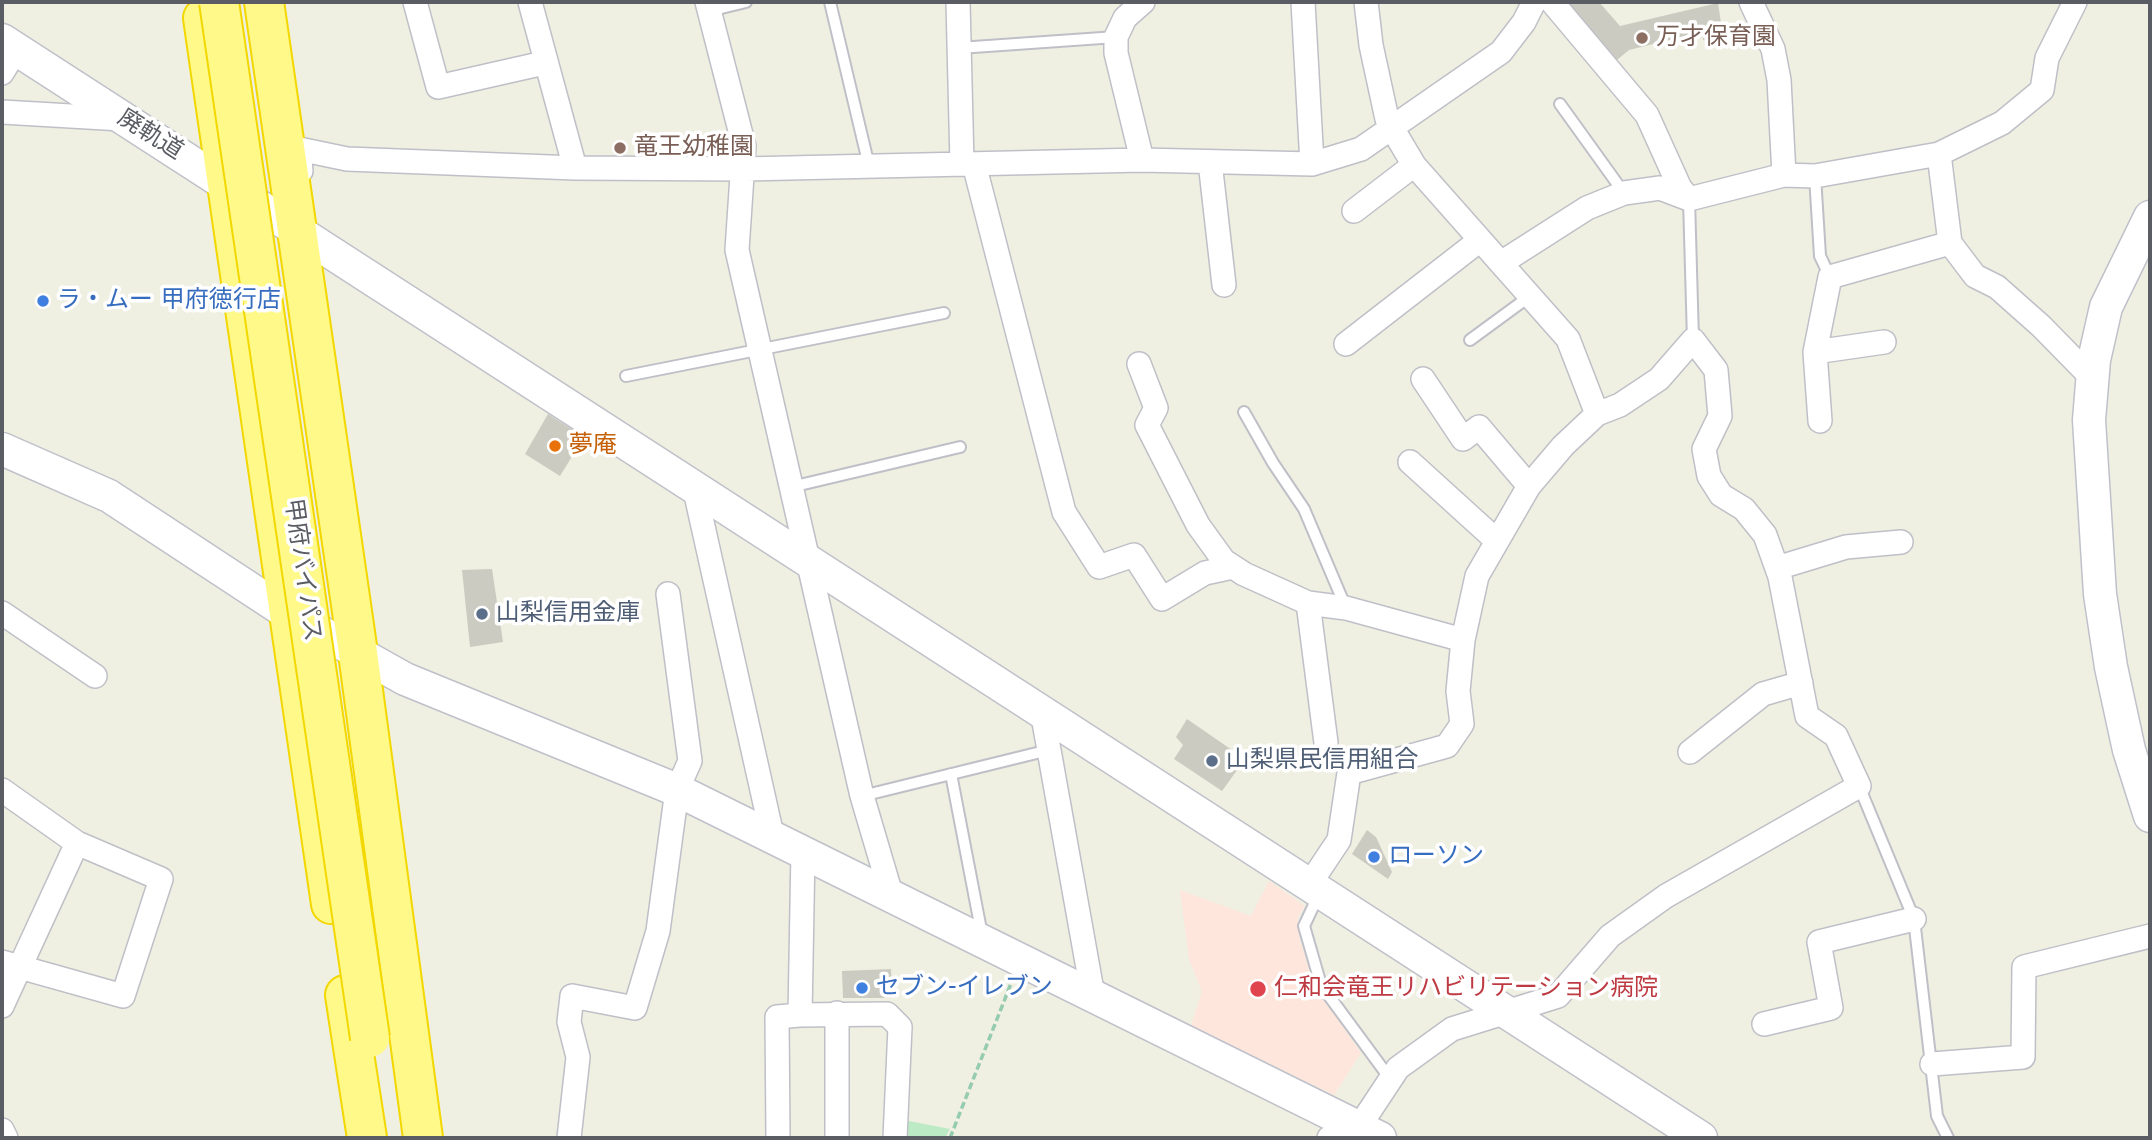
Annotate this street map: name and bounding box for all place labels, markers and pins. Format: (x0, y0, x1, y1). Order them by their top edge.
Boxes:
place label: 万才保育園 (1656, 24, 1776, 52)
marker: 万才保育園 (1634, 30, 1650, 46)
place label: 竜王幼稚園 (634, 134, 754, 162)
marker: 竜王幼稚園 (612, 140, 628, 156)
place label: ラ・ムー 甲府徳行店 (57, 287, 281, 315)
marker: ラ・ムー 甲府徳行店 (35, 293, 51, 309)
place label: 夢庵 (569, 432, 617, 460)
marker: 夢庵 (547, 438, 563, 454)
place label: 山梨信用金庫 (496, 600, 640, 628)
marker: 山梨信用金庫 (474, 606, 490, 622)
place label: 山梨県民信用組合 (1226, 747, 1418, 775)
marker: 山梨県民信用組合 (1204, 753, 1220, 769)
place label: ローソン (1388, 843, 1484, 871)
marker: ローソン (1366, 849, 1382, 865)
place label: セブン-イレブン (876, 974, 1053, 1002)
place label: 仁和会竜王リハビリテーション病院 (1274, 975, 1658, 1003)
marker: 仁和会竜王リハビリテーション病院 (1248, 979, 1268, 999)
marker: セブン-イレブン (854, 980, 870, 996)

